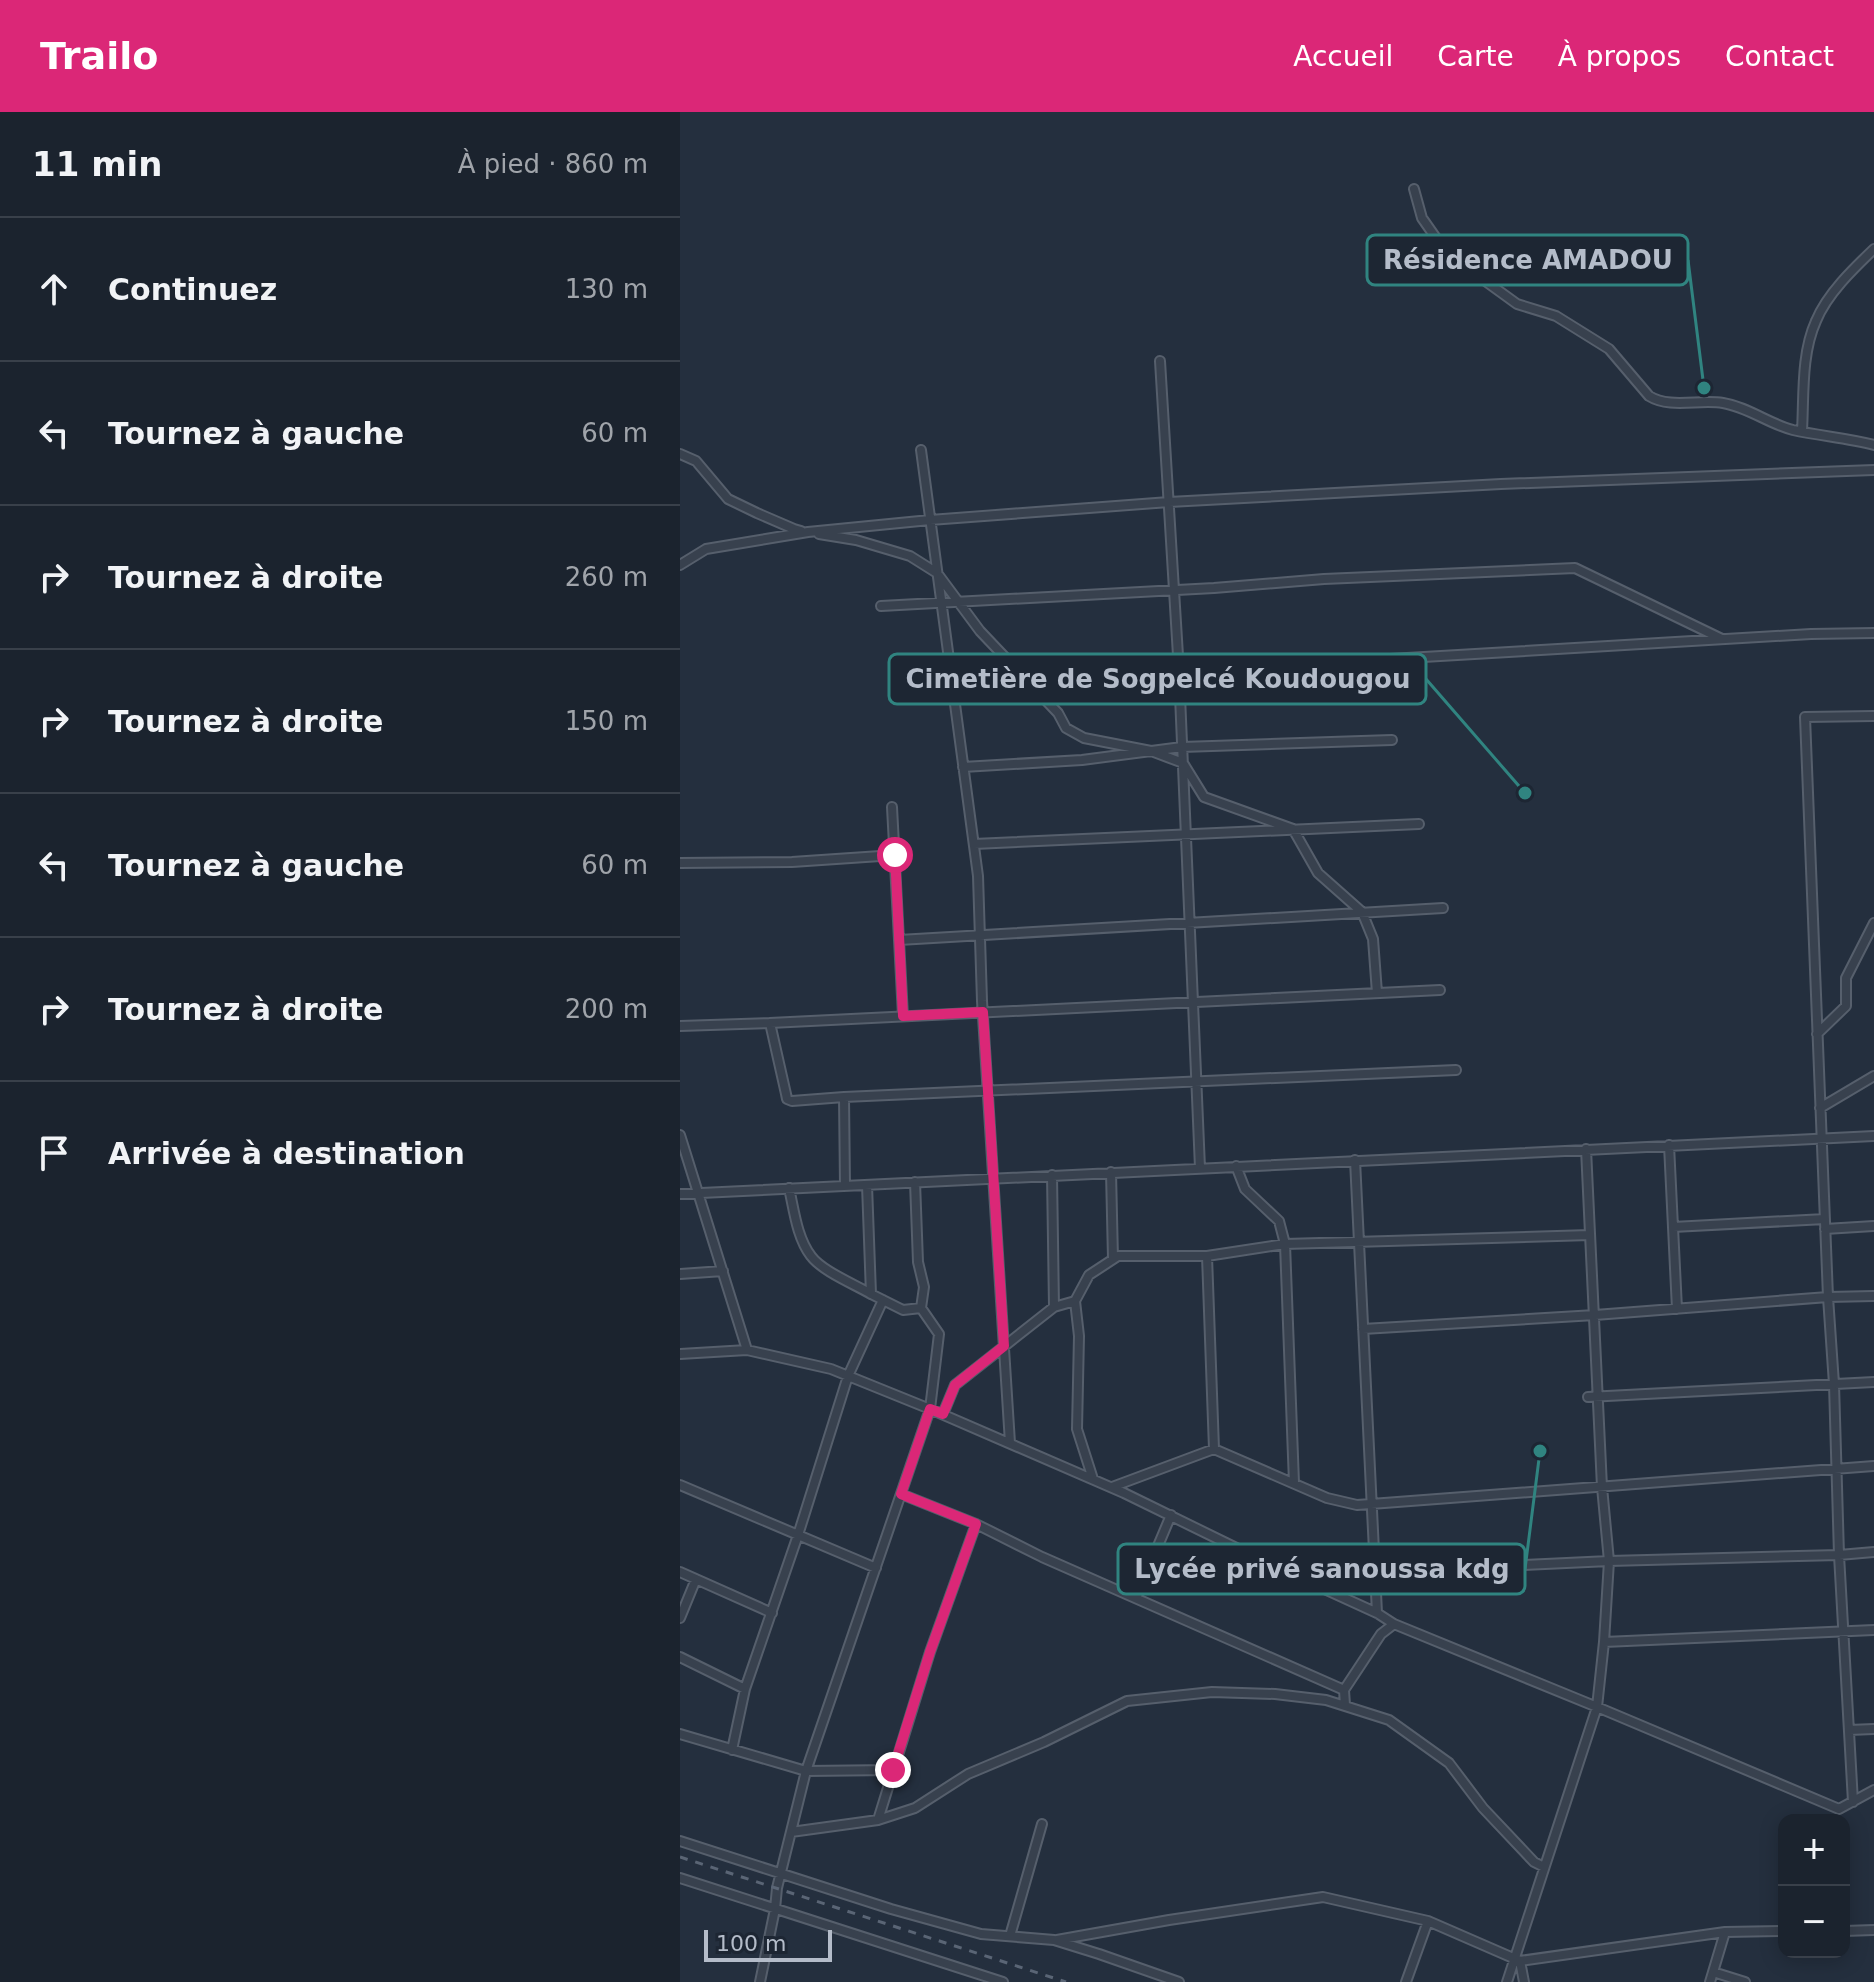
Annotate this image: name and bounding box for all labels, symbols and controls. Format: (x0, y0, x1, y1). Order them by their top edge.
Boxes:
text: Trailo (40, 34, 158, 78)
text: Accueil (1293, 40, 1393, 73)
text: Carte (1437, 40, 1514, 73)
text: À propos (1558, 40, 1681, 73)
text: Contact (1725, 40, 1834, 73)
text: 11 min (32, 144, 162, 184)
text: À pied · 860 m (458, 149, 648, 179)
callout: Résidence AMADOU (1367, 235, 1688, 285)
text: Résidence AMADOU (1383, 245, 1673, 275)
icon: ahead (32, 267, 76, 311)
text: Continuez (108, 272, 277, 307)
text: 130 m (565, 274, 648, 304)
icon: left (32, 411, 76, 455)
text: Tournez à gauche (108, 416, 404, 451)
text: 60 m (581, 418, 648, 448)
icon: right (32, 555, 76, 599)
text: Tournez à droite (108, 560, 383, 595)
text: 260 m (565, 562, 648, 592)
callout: Cimetière de Sogpelcé Koudougou (889, 654, 1426, 704)
text: Cimetière de Sogpelcé Koudougou (906, 664, 1410, 694)
icon: right (32, 699, 76, 743)
text: Tournez à droite (108, 704, 383, 739)
text: 150 m (565, 706, 648, 736)
route start (877, 837, 913, 873)
icon: left (32, 843, 76, 887)
text: Tournez à gauche (108, 848, 404, 883)
text: 60 m (581, 850, 648, 880)
icon: right (32, 987, 76, 1031)
text: Tournez à droite (108, 992, 383, 1027)
text: 200 m (565, 994, 648, 1024)
icon: arrive (32, 1131, 76, 1175)
text: Arrivée à destination (108, 1136, 465, 1171)
callout: Lycée privé sanoussa kdg (1118, 1544, 1525, 1594)
text: Lycée privé sanoussa kdg (1134, 1554, 1510, 1584)
route end (875, 1752, 911, 1788)
map controls (1778, 1814, 1850, 1958)
button: + (1778, 1814, 1850, 1886)
button: − (1778, 1886, 1850, 1958)
scale bar (704, 1926, 832, 1962)
text: 100 m (716, 1931, 786, 1956)

